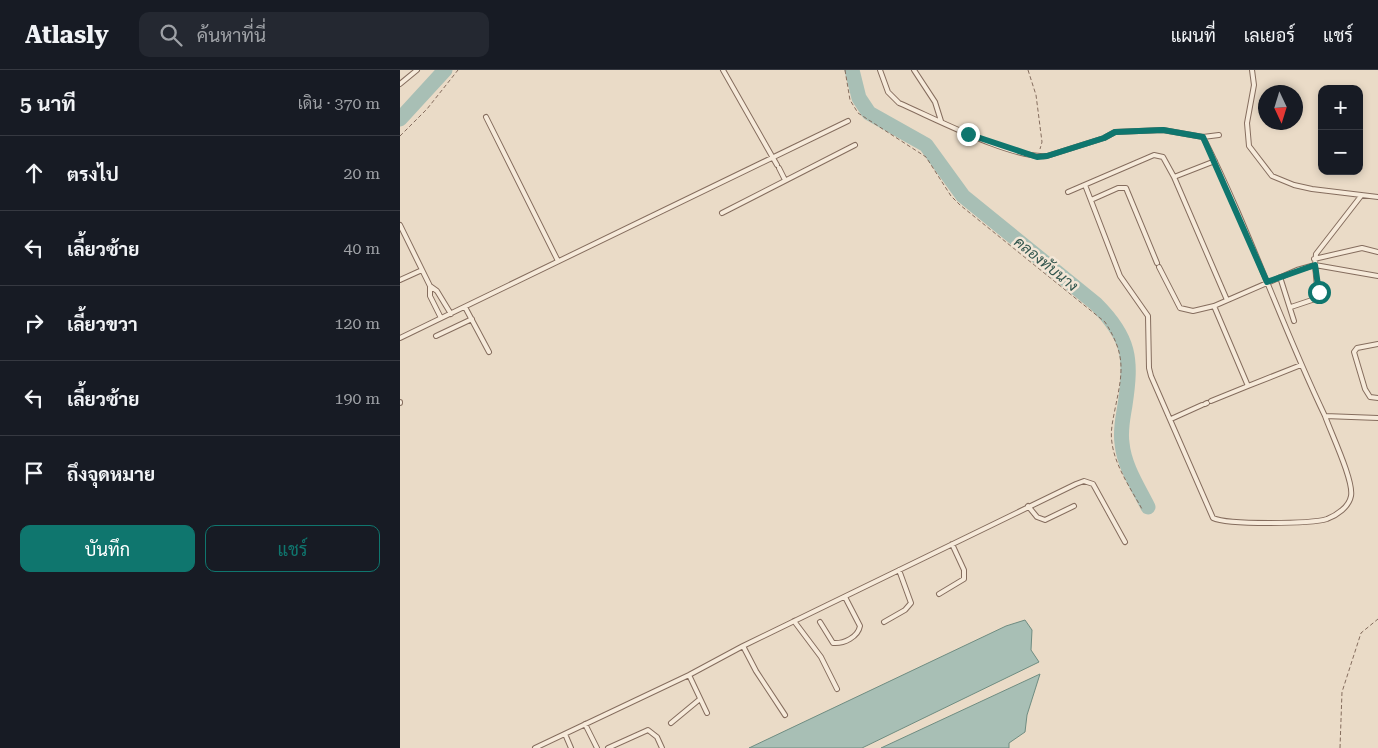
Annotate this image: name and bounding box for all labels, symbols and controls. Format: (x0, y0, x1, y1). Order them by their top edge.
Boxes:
search box (139, 12, 489, 57)
text: Atlasly (25, 21, 109, 49)
icon: search (157, 21, 185, 49)
text: ค้นหาที่นี่ (197, 24, 266, 47)
text: แผนที่ (1171, 25, 1216, 46)
text: เลเยอร์ (1244, 25, 1295, 46)
text: แชร์ (1323, 25, 1353, 46)
north arrow (1258, 85, 1303, 130)
map controls (1318, 85, 1363, 175)
button: + (1318, 85, 1363, 130)
text: 5 นาที (20, 92, 76, 116)
text: เดิน · 370 m (298, 94, 380, 113)
route end (957, 123, 980, 146)
button: − (1318, 130, 1363, 175)
icon: ahead (20, 159, 48, 187)
text: ตรงไป (67, 163, 119, 186)
text: 20 m (343, 164, 380, 183)
water label: คลองทับนาง (1011, 233, 1082, 295)
icon: left (20, 234, 48, 262)
text: เลี้ยวซ้าย (67, 238, 139, 261)
text: 40 m (343, 239, 380, 258)
route start (1308, 281, 1331, 304)
icon: right (20, 309, 48, 337)
text: เลี้ยวขวา (67, 313, 138, 336)
text: 120 m (334, 314, 380, 333)
icon: left (20, 384, 48, 412)
text: เลี้ยวซ้าย (67, 388, 139, 411)
text: 190 m (334, 389, 380, 408)
icon: arrive (20, 459, 48, 487)
text: ถึงจุดหมาย (67, 463, 155, 486)
button: บันทึก (20, 525, 195, 572)
button: แชร์ (205, 525, 380, 572)

